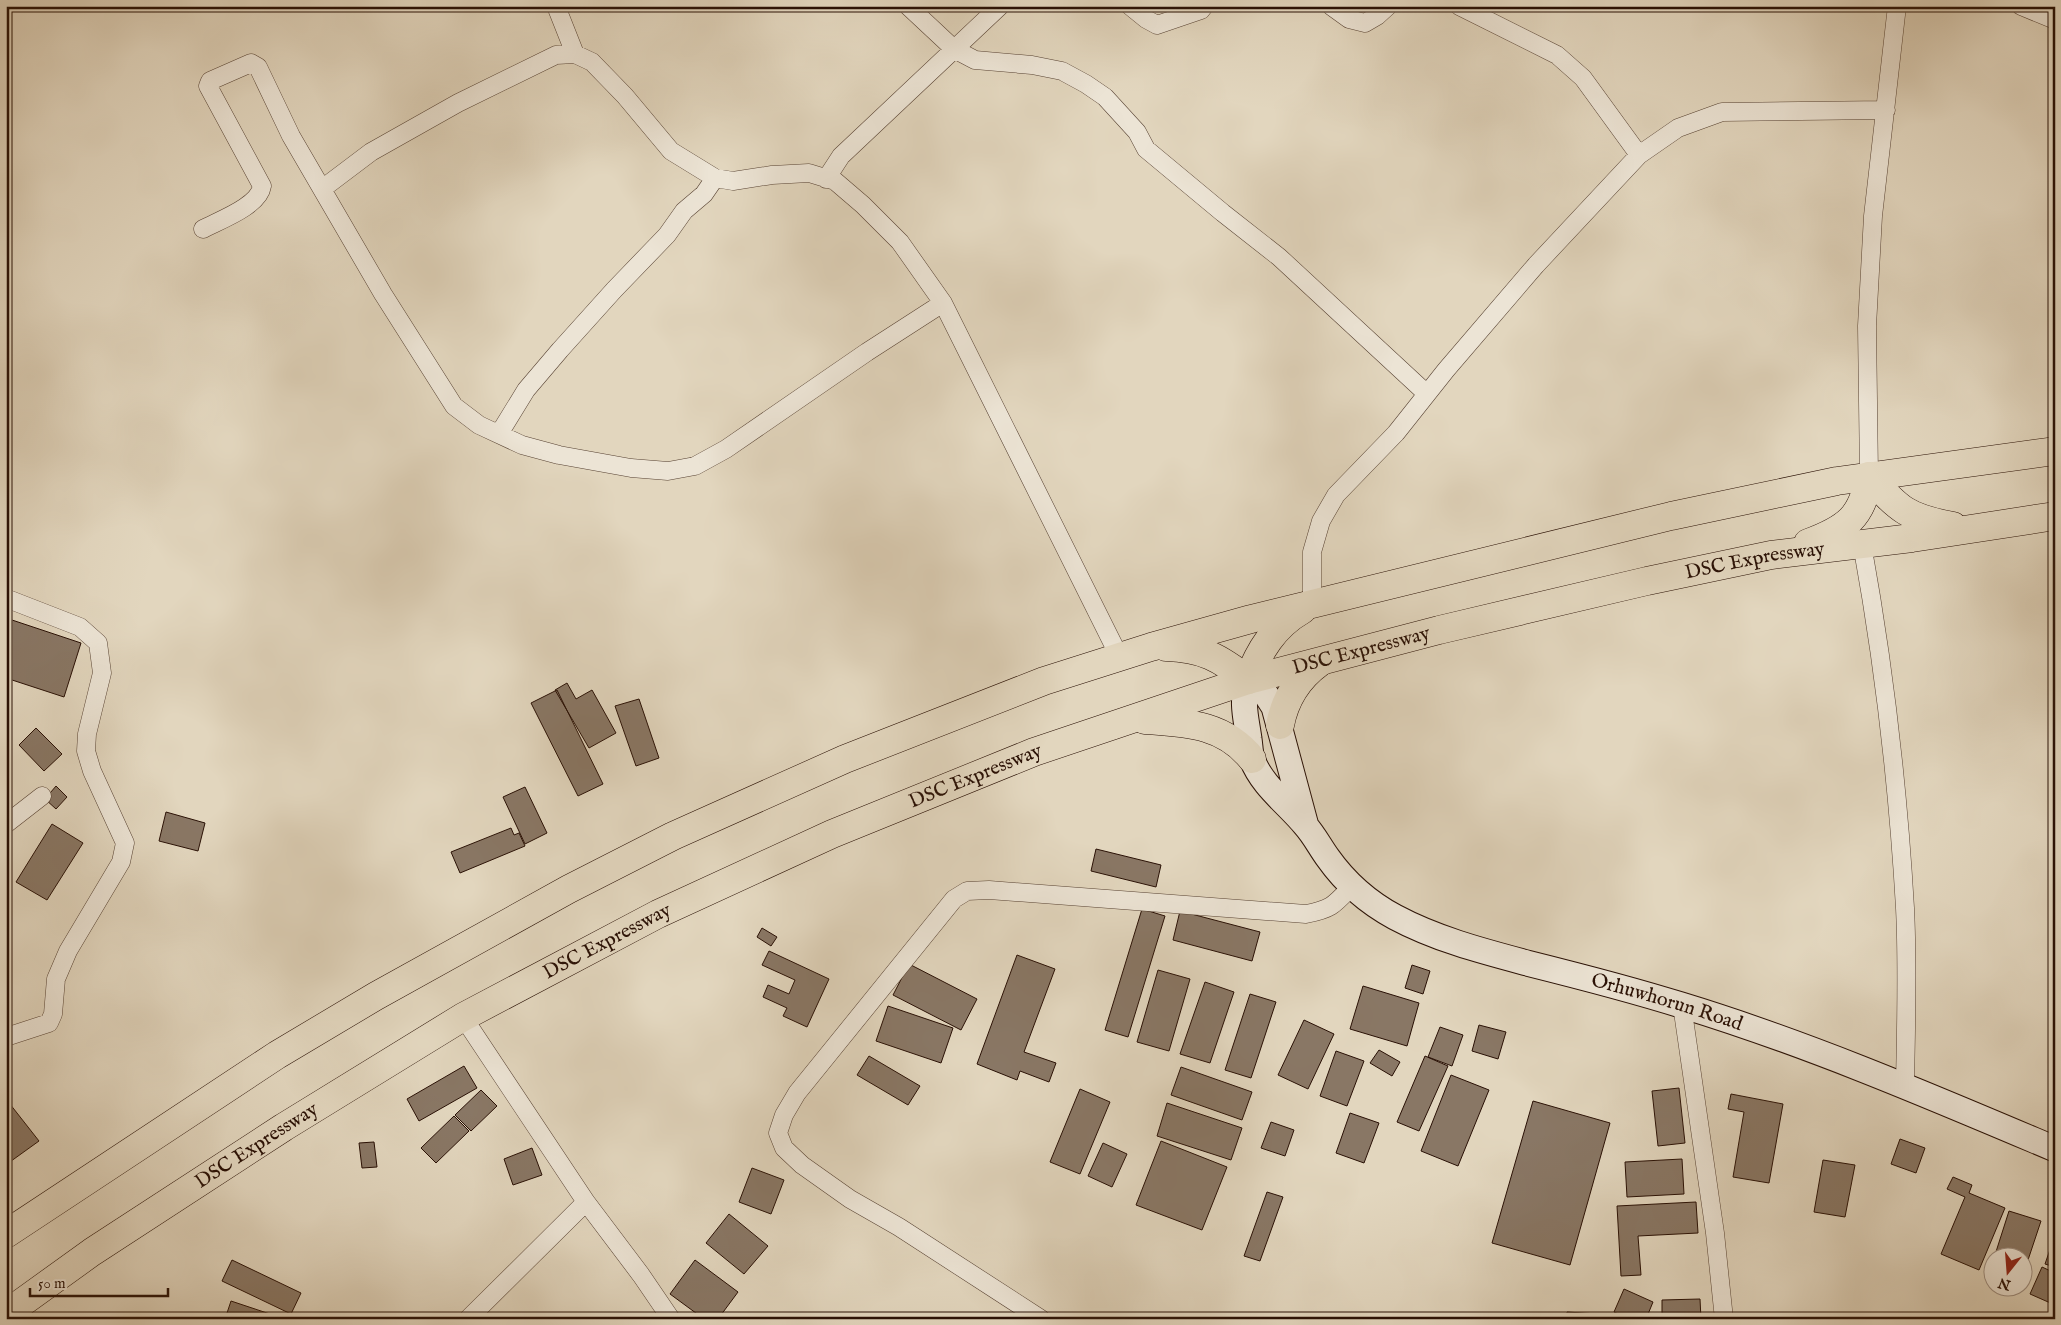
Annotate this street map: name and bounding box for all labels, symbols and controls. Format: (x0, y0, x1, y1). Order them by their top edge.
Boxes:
street label: DSC Expressway (1683, 536, 1826, 585)
street label: DSC Expressway (1290, 620, 1433, 680)
street label: DSC Expressway (905, 738, 1045, 814)
street label: DSC Expressway (539, 897, 675, 985)
street label: Orhuwhorun Road (1588, 967, 1746, 1037)
street label: DSC Expressway (190, 1097, 323, 1194)
north arrow (1984, 1248, 2034, 1298)
scale bar (30, 1265, 168, 1297)
text: N (1996, 1273, 2014, 1294)
text: 50 m (38, 1274, 66, 1293)

